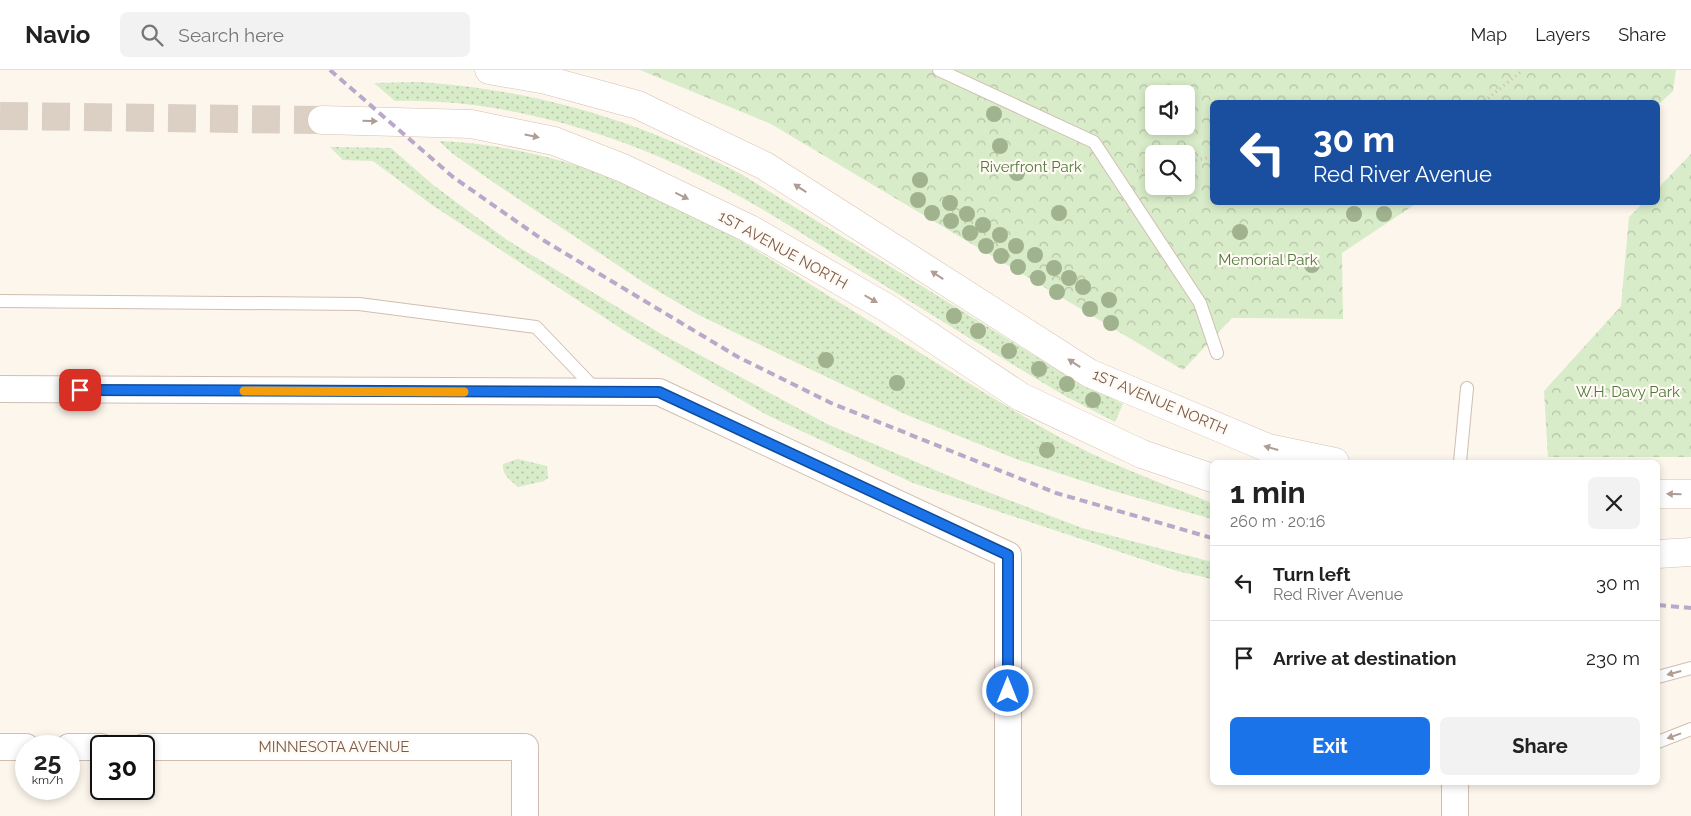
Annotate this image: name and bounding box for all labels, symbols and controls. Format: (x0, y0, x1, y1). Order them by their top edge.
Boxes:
search box (120, 12, 470, 57)
text: Navio (25, 20, 90, 49)
icon: search (138, 21, 166, 49)
text: Search here (178, 24, 284, 46)
text: Map (1471, 24, 1507, 45)
text: Layers (1535, 24, 1590, 45)
text: Share (1618, 24, 1666, 45)
map controls (1145, 85, 1195, 195)
button: sound (1145, 85, 1195, 135)
one-way arrow (363, 118, 379, 126)
text: 30 m (1313, 119, 1395, 160)
icon: left (1230, 120, 1295, 185)
one-way arrow (524, 132, 539, 140)
button: search (1145, 145, 1195, 195)
park label: Riverfront Park (980, 158, 1082, 176)
text: Red River Avenue (1313, 161, 1492, 187)
one-way arrow (793, 183, 806, 193)
one-way arrow (675, 192, 689, 200)
street label: 1ST AVENUE NORTH (715, 207, 851, 293)
park label: Memorial Park (1218, 251, 1318, 269)
one-way arrow (930, 271, 943, 280)
one-way arrow (864, 294, 878, 303)
one-way arrow (1067, 358, 1080, 367)
street label: 1ST AVENUE NORTH (1090, 365, 1230, 439)
pin (59, 369, 101, 411)
icon: arrive (66, 376, 94, 404)
park label: W.H. Davy Park (1576, 383, 1680, 401)
one-way arrow (1263, 444, 1278, 452)
text: 1 min (1230, 475, 1306, 510)
button: close (1588, 477, 1640, 529)
one-way arrow (1666, 490, 1682, 498)
text: 260 m · 20:16 (1230, 512, 1325, 531)
text: Turn left (1273, 563, 1350, 585)
icon: left (1230, 569, 1258, 597)
text: 30 m (1596, 572, 1640, 594)
text: Red River Avenue (1273, 585, 1403, 604)
icon: arrive (1230, 644, 1258, 672)
text: Arrive at destination (1273, 647, 1457, 669)
text: 230 m (1586, 647, 1640, 669)
position arrow (981, 664, 1033, 716)
one-way arrow (1667, 669, 1682, 677)
button: Exit (1230, 717, 1430, 775)
button: Share (1440, 717, 1640, 775)
one-way arrow (1666, 732, 1681, 740)
speed limit sign: 30 (90, 735, 155, 800)
street label: MINNESOTA AVENUE (259, 738, 409, 756)
text: 25 (34, 746, 61, 776)
text: km/h (32, 773, 63, 787)

